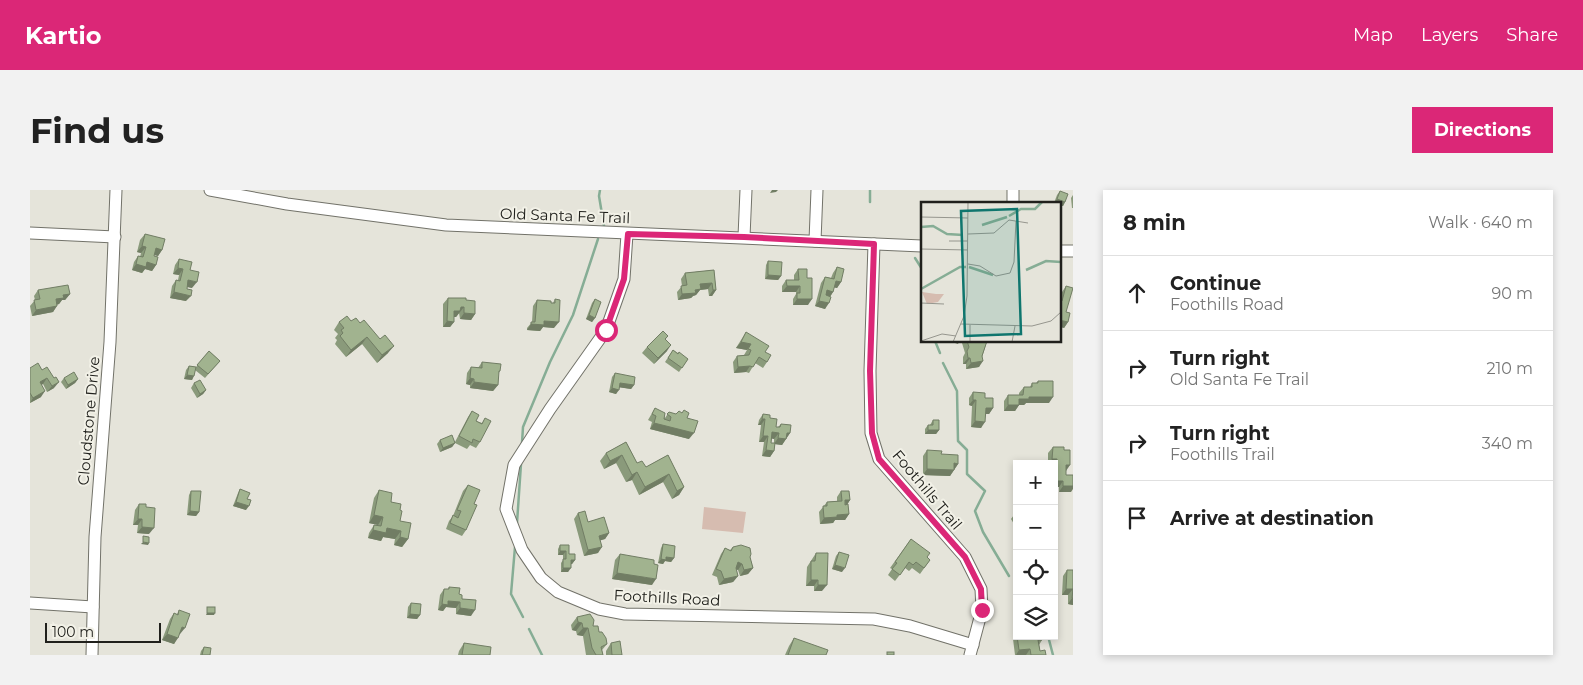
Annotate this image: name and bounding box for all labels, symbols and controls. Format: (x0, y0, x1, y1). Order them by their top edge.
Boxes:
text: Kartio (25, 21, 101, 50)
text: Map (1353, 24, 1393, 46)
text: Layers (1421, 24, 1478, 46)
text: Share (1506, 24, 1558, 46)
button: Directions (1412, 107, 1553, 153)
text: Find us (30, 109, 164, 152)
inset map (921, 202, 1060, 342)
street label: Old Santa Fe Trail (499, 204, 631, 227)
text: 8 min (1123, 210, 1186, 235)
text: Walk · 640 m (1428, 213, 1533, 232)
text: Continue (1170, 272, 1261, 295)
icon: ahead (1123, 279, 1151, 307)
text: 90 m (1491, 284, 1533, 303)
text: Foothills Road (1170, 295, 1284, 314)
route start (595, 319, 618, 342)
text: Turn right (1170, 347, 1270, 370)
icon: right (1123, 354, 1151, 382)
street label: Cloudstone Drive (73, 356, 104, 486)
text: 210 m (1486, 359, 1533, 378)
text: Old Santa Fe Trail (1170, 370, 1309, 389)
text: Turn right (1170, 422, 1270, 445)
icon: right (1123, 429, 1151, 457)
text: 340 m (1482, 434, 1533, 453)
text: Foothills Trail (1170, 445, 1275, 464)
street label: Foothills Trail (888, 446, 966, 533)
map controls (1013, 460, 1058, 640)
button: + (1013, 460, 1058, 505)
icon: arrive (1123, 504, 1151, 532)
button: − (1013, 505, 1058, 550)
text: Arrive at destination (1170, 507, 1374, 530)
button: locate (1013, 550, 1058, 595)
street label: Foothills Road (613, 585, 721, 610)
button: layers (1013, 595, 1058, 640)
route end (971, 599, 994, 622)
scale bar (45, 620, 161, 643)
text: 100 m (52, 623, 94, 641)

